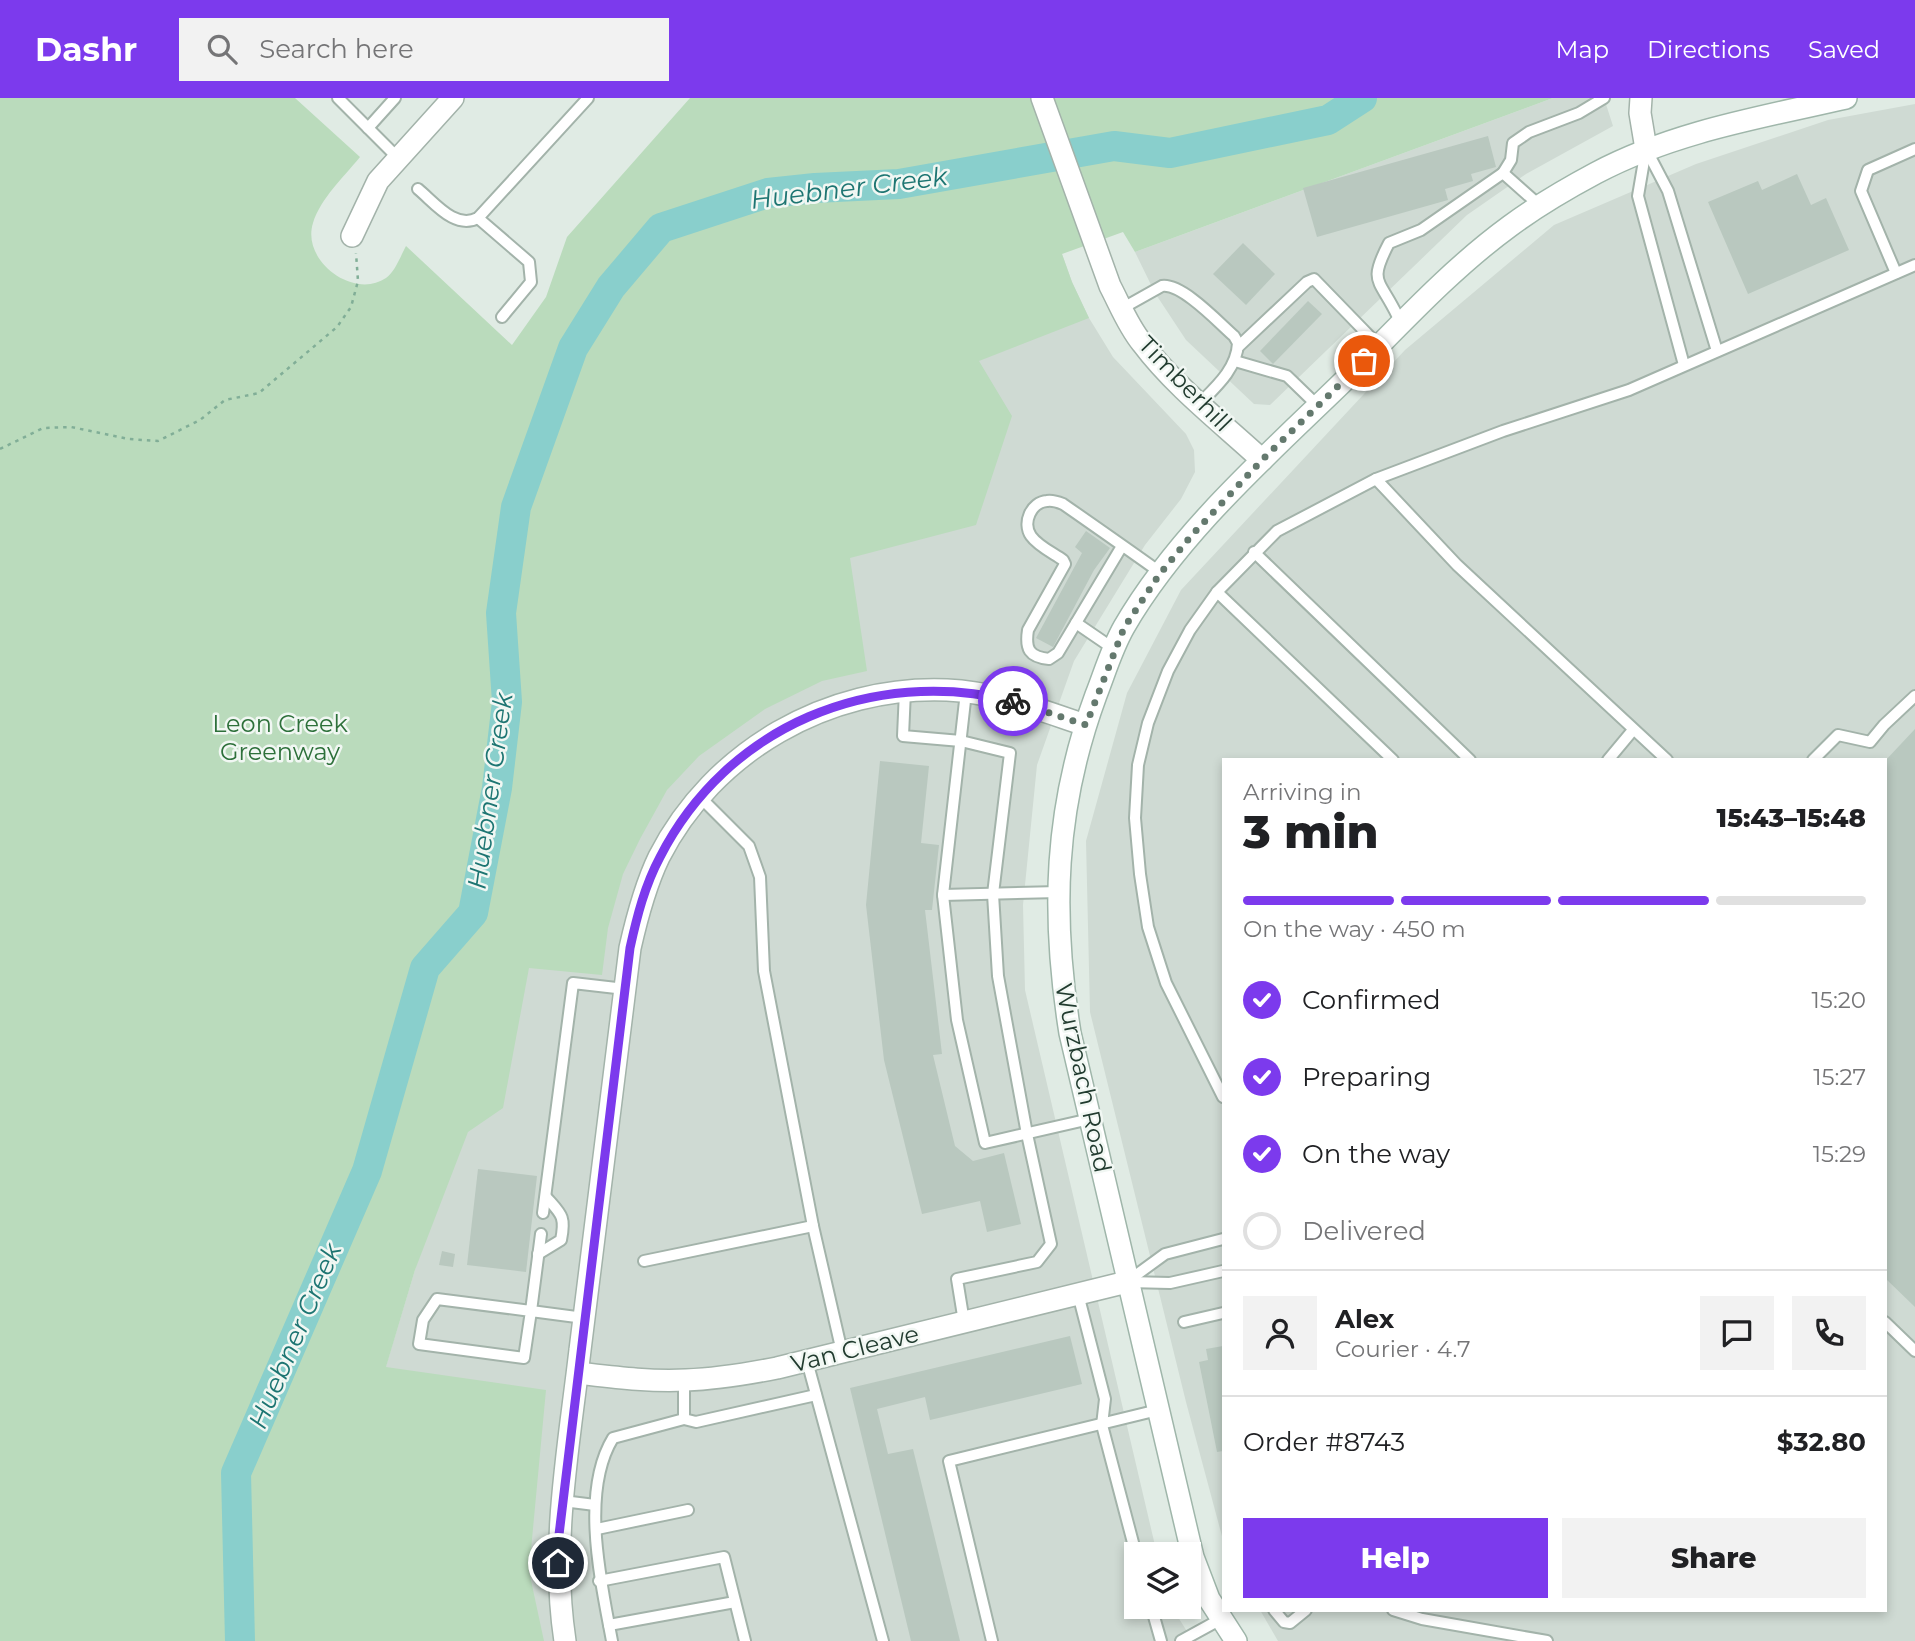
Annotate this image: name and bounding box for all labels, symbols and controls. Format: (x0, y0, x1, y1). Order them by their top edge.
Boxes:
search box (179, 18, 669, 81)
text: Dashr (35, 29, 137, 69)
icon: search (203, 30, 241, 68)
text: Search here (259, 33, 414, 65)
text: Map (1556, 35, 1609, 64)
text: Directions (1647, 35, 1770, 64)
text: Saved (1808, 35, 1880, 64)
water label: Huebner Creek (749, 160, 951, 216)
street label: Timberhill (1133, 330, 1238, 437)
pin (1334, 331, 1394, 391)
icon: bag (1345, 342, 1383, 380)
courier (978, 666, 1048, 736)
icon: bike (994, 682, 1032, 720)
water label: Huebner Creek (460, 689, 520, 891)
park label: Leon Creek Greenway (212, 709, 348, 766)
text: Arriving in (1243, 778, 1362, 806)
text: 15:43–15:48 (1717, 802, 1866, 834)
text: 3 min (1243, 803, 1379, 860)
text: On the way · 450 m (1243, 915, 1466, 943)
street label: Wurzbach Road (1049, 981, 1118, 1175)
icon: check (1243, 981, 1281, 1019)
text: Confirmed (1302, 984, 1441, 1016)
text: 15:20 (1812, 986, 1866, 1014)
icon: check (1243, 1058, 1281, 1096)
text: Preparing (1302, 1061, 1431, 1093)
text: 15:27 (1813, 1063, 1866, 1091)
icon: check (1243, 1135, 1281, 1173)
text: On the way (1302, 1138, 1450, 1170)
text: 15:29 (1813, 1140, 1866, 1168)
text: Delivered (1302, 1215, 1426, 1247)
water label: Huebner Creek (242, 1237, 349, 1433)
button: person (1243, 1296, 1317, 1370)
button: chat (1700, 1296, 1774, 1370)
button: phone (1792, 1296, 1866, 1370)
text: Alex (1335, 1303, 1394, 1335)
street label: Van Cleave (788, 1319, 922, 1378)
text: Courier · 4.7 (1335, 1335, 1471, 1363)
text: Order #8743 (1243, 1426, 1405, 1458)
text: $32.80 (1777, 1426, 1866, 1458)
button: Help (1243, 1518, 1548, 1598)
button: Share (1562, 1518, 1866, 1598)
pin (528, 1533, 588, 1593)
map controls (1124, 1542, 1201, 1619)
button: layers (1124, 1542, 1201, 1619)
icon: home (539, 1544, 577, 1582)

